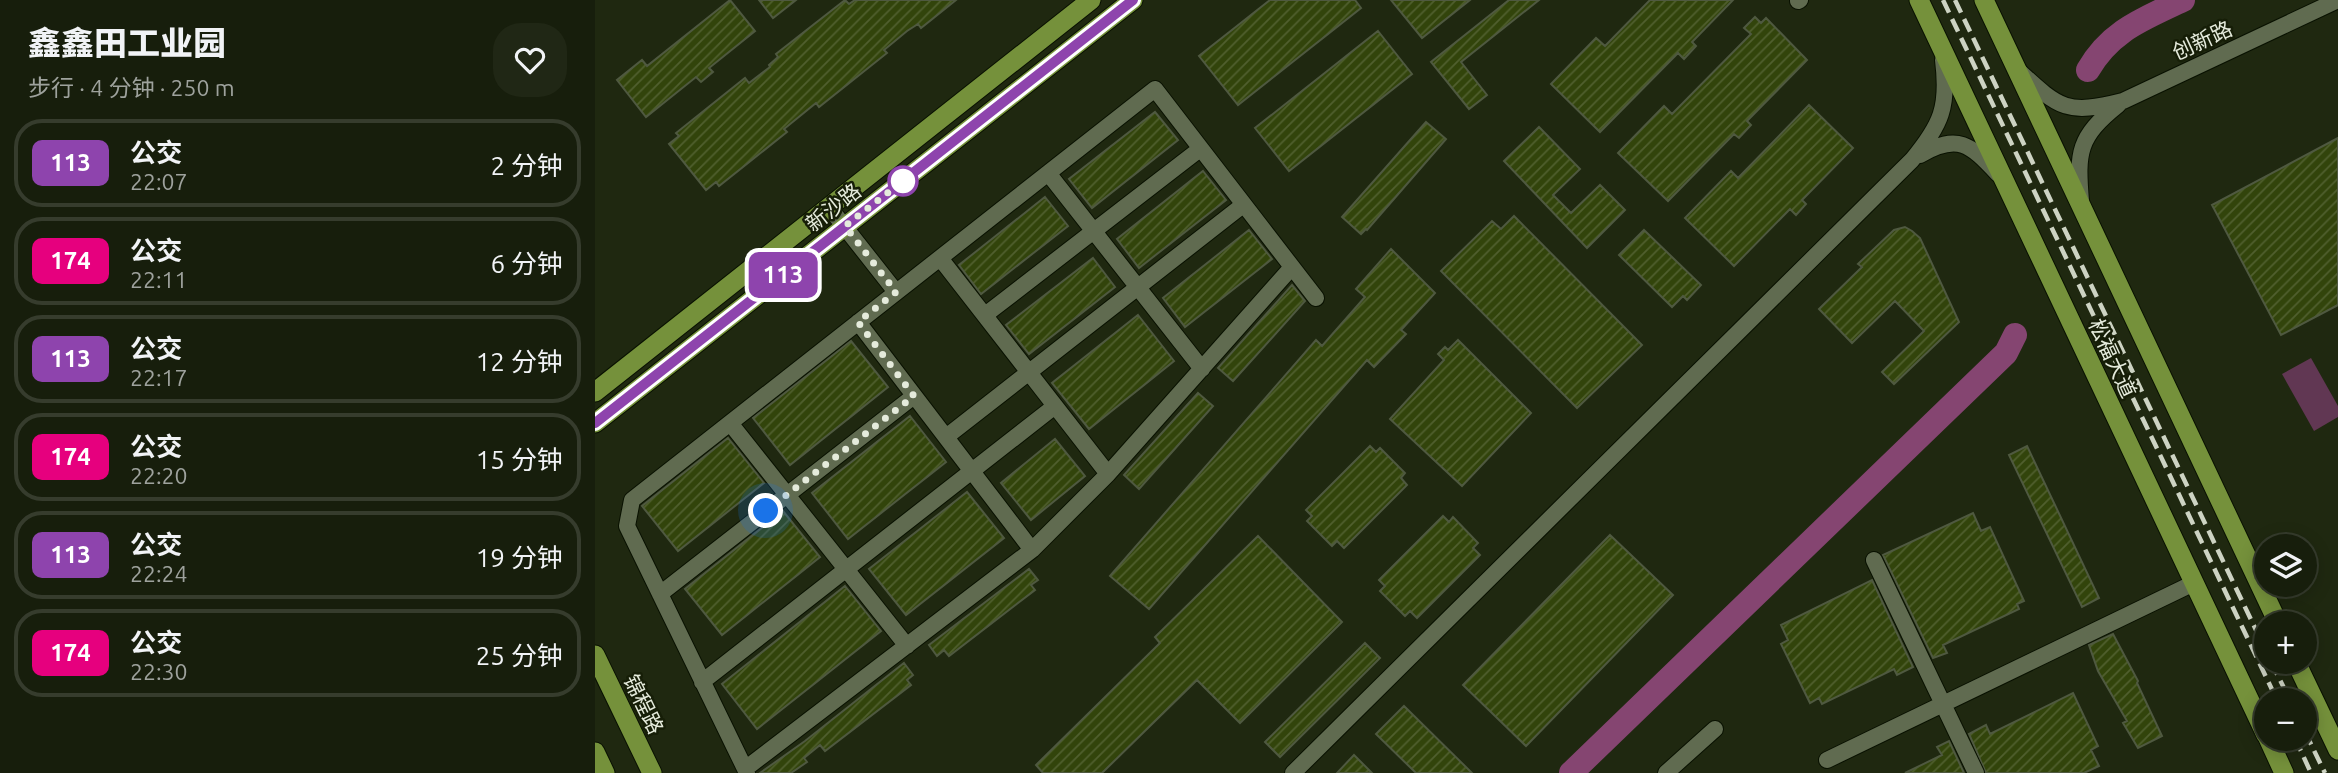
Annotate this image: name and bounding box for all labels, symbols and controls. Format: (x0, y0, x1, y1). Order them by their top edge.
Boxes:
street label: 创新路 (2168, 16, 2236, 64)
button: heart (493, 23, 567, 97)
text: 鑫鑫田工业园 (28, 24, 226, 61)
text: 步行 · 4 分钟 · 250 m (28, 75, 235, 100)
text: 公交 (130, 138, 182, 167)
text: 113 (50, 149, 91, 176)
text: 2 分钟 (490, 151, 563, 180)
unlabelled marker (888, 166, 918, 196)
text: 22:07 (130, 169, 188, 194)
street label: 新沙路 (801, 178, 865, 236)
text: 公交 (130, 236, 182, 265)
text: 174 (50, 247, 91, 274)
text: 6 分钟 (490, 249, 563, 278)
line badge: 113 (743, 252, 823, 298)
text: 113 (763, 261, 803, 288)
text: 22:11 (130, 267, 188, 292)
street label: 松福大道 (2084, 315, 2142, 401)
text: 公交 (130, 334, 182, 363)
text: 113 (50, 345, 91, 372)
text: 12 分钟 (476, 347, 563, 376)
text: 22:17 (130, 365, 188, 390)
text: 公交 (130, 432, 182, 461)
text: 174 (50, 443, 91, 470)
text: 15 分钟 (476, 445, 563, 474)
text: 22:20 (130, 463, 188, 488)
your location (748, 493, 783, 528)
text: 公交 (130, 530, 182, 559)
map controls (2254, 534, 2317, 751)
button: layers (2254, 534, 2317, 597)
text: 113 (50, 541, 91, 568)
text: 19 分钟 (476, 543, 563, 572)
text: 22:24 (130, 561, 188, 586)
button: + (2254, 611, 2317, 674)
text: 公交 (130, 628, 182, 657)
text: 174 (50, 639, 91, 666)
text: 25 分钟 (476, 641, 563, 670)
text: 22:30 (130, 659, 188, 684)
street label: 锦程路 (619, 670, 669, 738)
button: − (2254, 688, 2317, 751)

